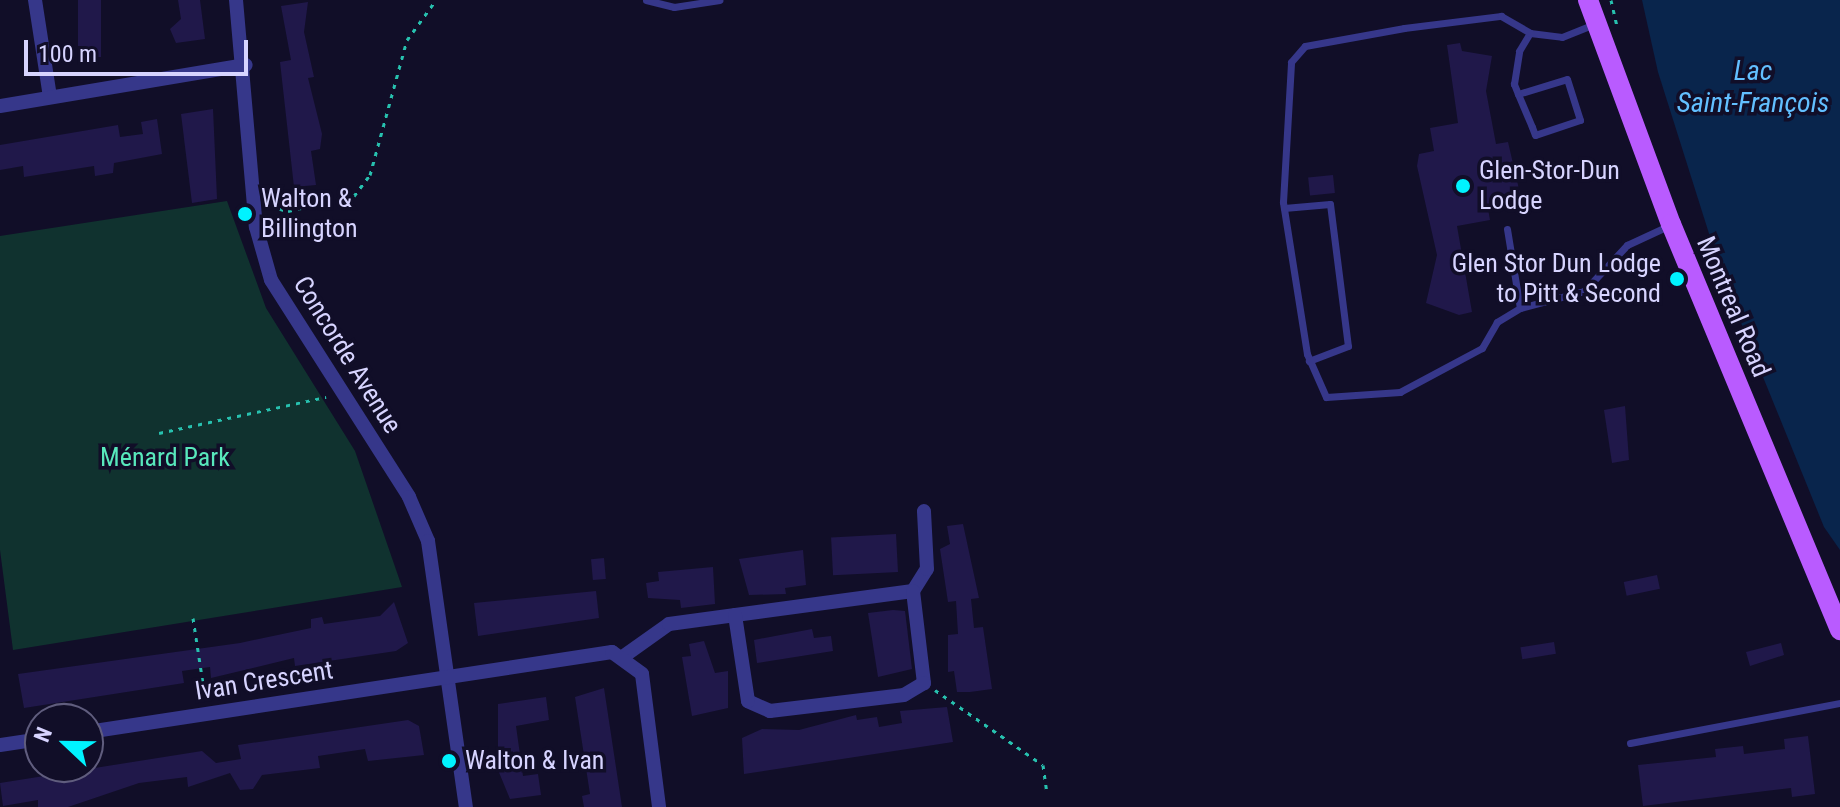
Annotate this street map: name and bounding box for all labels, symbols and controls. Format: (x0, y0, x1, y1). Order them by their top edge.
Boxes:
scale bar (28, 24, 252, 74)
text: 100 m (38, 40, 97, 68)
water label: Lac Saint-François (1677, 54, 1829, 120)
place label: Glen-Stor-Dun Lodge (1479, 155, 1620, 216)
marker: Glen-Stor-Dun Lodge (1454, 177, 1472, 195)
place label: Walton & Billington (261, 183, 358, 244)
marker: Walton & Billington (236, 205, 254, 223)
street label: Montreal Road (1689, 232, 1777, 382)
place label: Glen Stor Dun Lodge to Pitt & Second (1452, 248, 1661, 310)
marker: Glen Stor Dun Lodge to Pitt & Second (1668, 270, 1686, 288)
street label: Concorde Avenue (286, 271, 408, 439)
park label: Ménard Park (100, 442, 230, 474)
street label: Ivan Crescent (193, 655, 335, 707)
north arrow (24, 703, 104, 783)
text: N (29, 724, 57, 746)
place label: Walton & Ivan (465, 745, 604, 777)
marker: Walton & Ivan (440, 752, 458, 770)

